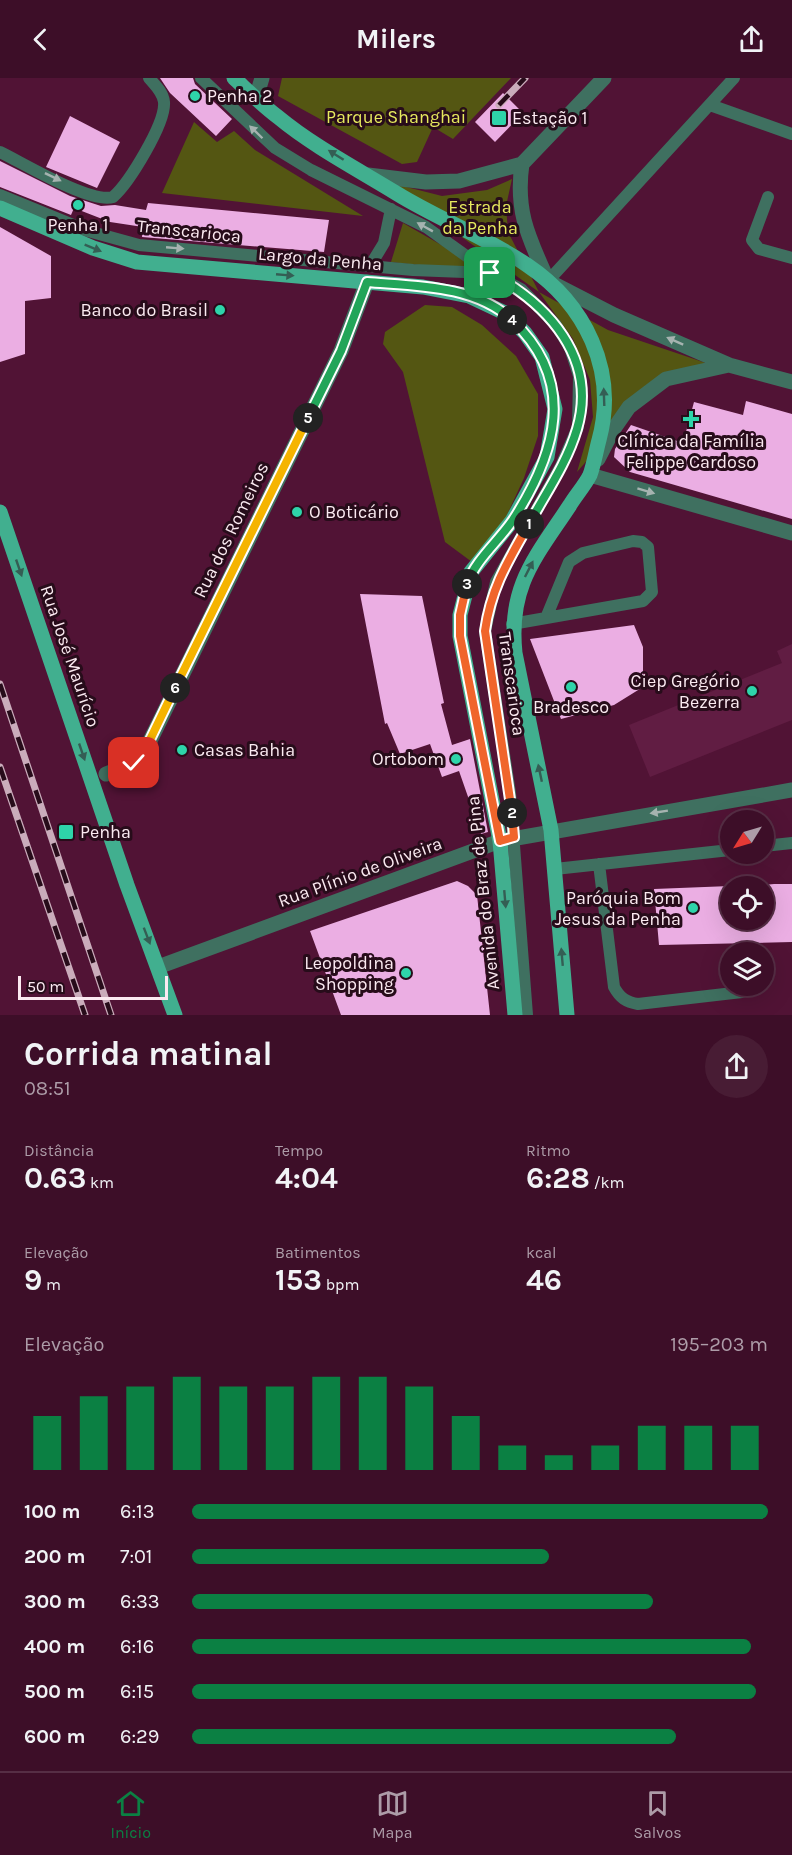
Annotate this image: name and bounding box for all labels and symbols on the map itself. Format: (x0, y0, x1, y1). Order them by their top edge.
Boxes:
place label: Penha 2 (207, 85, 273, 107)
marker: Penha 2 (188, 89, 202, 103)
park label: Parque Shanghai (326, 106, 466, 128)
place label: Estação 1 (512, 107, 588, 129)
marker: Estação 1 (490, 109, 508, 127)
one-way arrow (249, 126, 264, 139)
one-way arrow (328, 149, 344, 160)
one-way arrow (44, 173, 61, 182)
park label: Estrada da Penha (442, 196, 518, 239)
marker: Penha 1 (71, 198, 85, 212)
place label: Penha 1 (47, 214, 109, 236)
street label: Transcarioca (136, 215, 242, 247)
one-way arrow (417, 222, 434, 232)
one-way arrow (84, 243, 102, 253)
one-way arrow (166, 243, 185, 253)
street label: Largo da Penha (257, 243, 383, 275)
pin (464, 247, 515, 298)
one-way arrow (275, 270, 294, 280)
place label: Banco do Brasil (80, 299, 208, 321)
marker: Banco do Brasil (213, 303, 227, 317)
pin: 4 (497, 305, 527, 335)
one-way arrow (666, 336, 684, 345)
one-way arrow (600, 388, 609, 407)
pin: 5 (293, 403, 323, 433)
marker: Clínica da Família Felippe Cardoso (682, 410, 700, 428)
place label: Clínica da Família Felippe Cardoso (617, 430, 765, 473)
street label: Rua dos Romeiros (189, 458, 273, 602)
one-way arrow (637, 487, 655, 496)
place label: O Boticário (309, 501, 399, 523)
marker: O Boticário (290, 505, 304, 519)
pin: 1 (514, 509, 544, 539)
one-way arrow (15, 559, 24, 577)
one-way arrow (524, 560, 534, 577)
pin: 3 (452, 569, 482, 599)
street label: Rua José Maurício (35, 582, 105, 730)
street label: Transcarioca (494, 631, 530, 737)
place label: Ciep Gregório Bezerra (631, 670, 740, 713)
pin: 6 (160, 673, 190, 703)
marker: Bradesco (564, 680, 578, 694)
marker: Ciep Gregório Bezerra (745, 684, 759, 698)
place label: Bradesco (533, 696, 609, 718)
pin (108, 737, 159, 788)
place label: Casas Bahia (194, 739, 295, 761)
one-way arrow (78, 743, 88, 761)
marker: Casas Bahia (175, 743, 189, 757)
place label: Ortobom (372, 748, 444, 770)
marker: Ortobom (449, 752, 463, 766)
one-way arrow (535, 763, 544, 782)
street label: Avenida do Braz de Pina (462, 795, 504, 991)
pin: 2 (497, 798, 527, 828)
one-way arrow (649, 807, 668, 816)
north arrow (720, 810, 774, 864)
place label: Penha (80, 821, 131, 843)
marker: Penha (57, 823, 75, 841)
street label: Rua Plínio de Oliveira (275, 832, 445, 912)
place label: Paróquia Bom Jesus da Penha (555, 887, 681, 930)
one-way arrow (501, 890, 510, 909)
marker: Paróquia Bom Jesus da Penha (686, 901, 700, 915)
one-way arrow (142, 927, 152, 945)
one-way arrow (557, 947, 567, 966)
place label: Leopoldina Shopping (304, 952, 394, 995)
marker: Leopoldina Shopping (399, 966, 413, 980)
scale bar (18, 973, 168, 1001)

